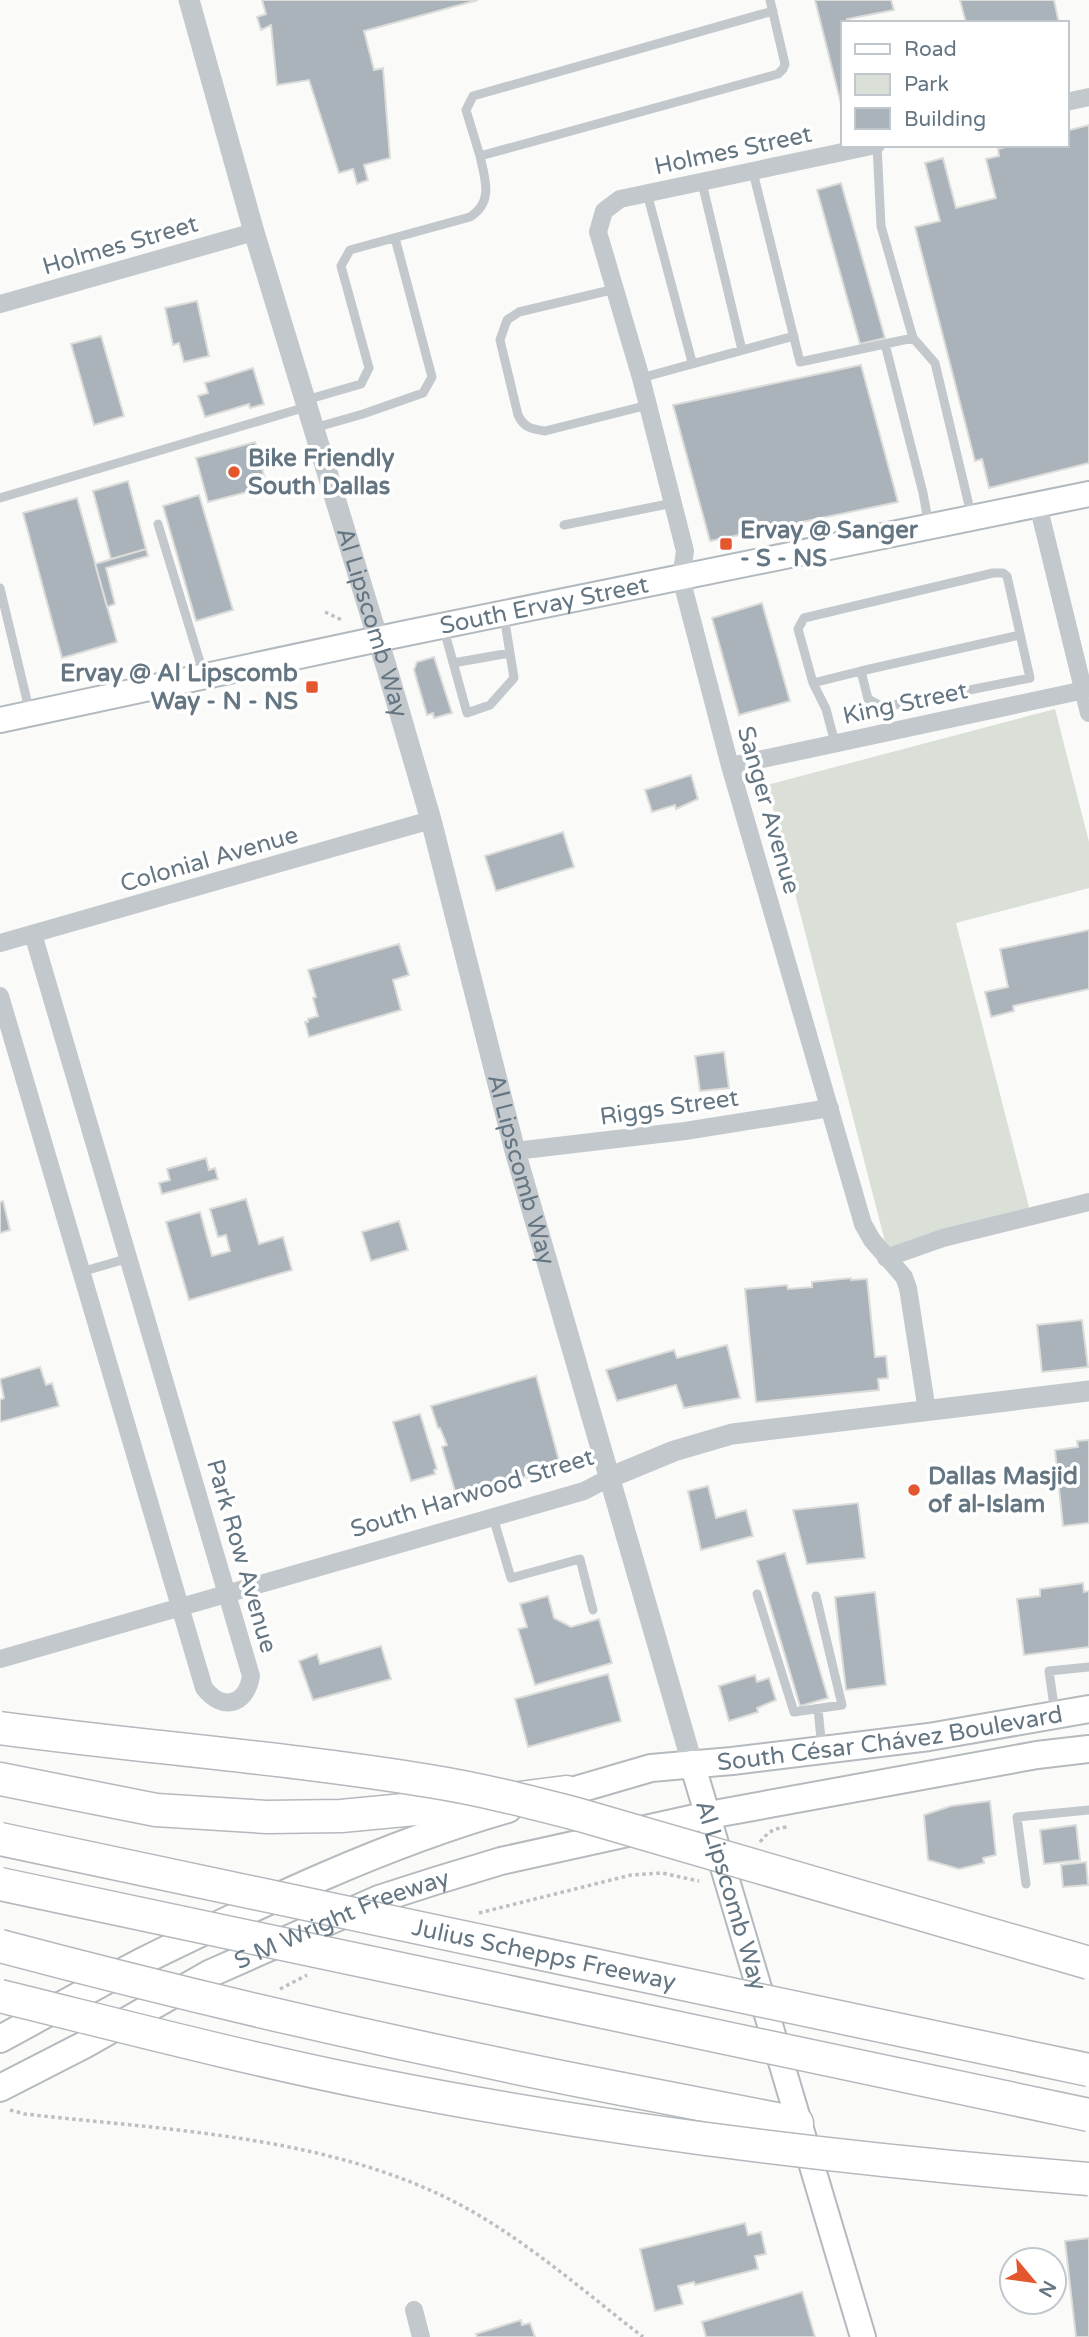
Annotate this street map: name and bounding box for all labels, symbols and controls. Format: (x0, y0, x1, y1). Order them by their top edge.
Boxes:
legend (841, 21, 1068, 147)
text: Road (904, 37, 957, 62)
text: Park (904, 72, 949, 97)
text: Building (904, 107, 986, 132)
street label: Holmes Street (652, 120, 815, 181)
street label: Holmes Street (39, 209, 201, 282)
place label: Bike Friendly South Dallas (248, 444, 395, 501)
marker: Bike Friendly South Dallas (226, 464, 242, 480)
place label: Ervay @ Sanger - S - NS (740, 516, 919, 573)
street label: Al Lipscomb Way (330, 524, 414, 721)
marker: Ervay @ Sanger - S - NS (718, 536, 734, 552)
street label: South Ervay Street (437, 570, 651, 641)
place label: Ervay @ Al Lipscomb Way - N - NS (60, 659, 298, 716)
street label: King Street (840, 676, 970, 731)
marker: Ervay @ Al Lipscomb Way - N - NS (304, 679, 320, 695)
street label: Sanger Avenue (731, 723, 806, 897)
street label: Colonial Avenue (117, 820, 301, 899)
street label: Al Lipscomb Way (481, 1071, 561, 1269)
street label: Riggs Street (598, 1083, 740, 1132)
street label: South Harwood Street (347, 1443, 597, 1544)
street label: Park Row Avenue (200, 1456, 283, 1656)
place label: Dallas Masjid of al-Islam (928, 1462, 1078, 1519)
marker: Dallas Masjid of al-Islam (906, 1482, 922, 1498)
street label: South César Chávez Boulevard (716, 1700, 1065, 1777)
street label: Al Lipscomb Way (689, 1797, 773, 1994)
street label: S M Wright Freeway (230, 1863, 453, 1976)
street label: Julius Schepps Freeway (409, 1913, 678, 1997)
north arrow (998, 2246, 1068, 2316)
text: N (1034, 2277, 1060, 2301)

